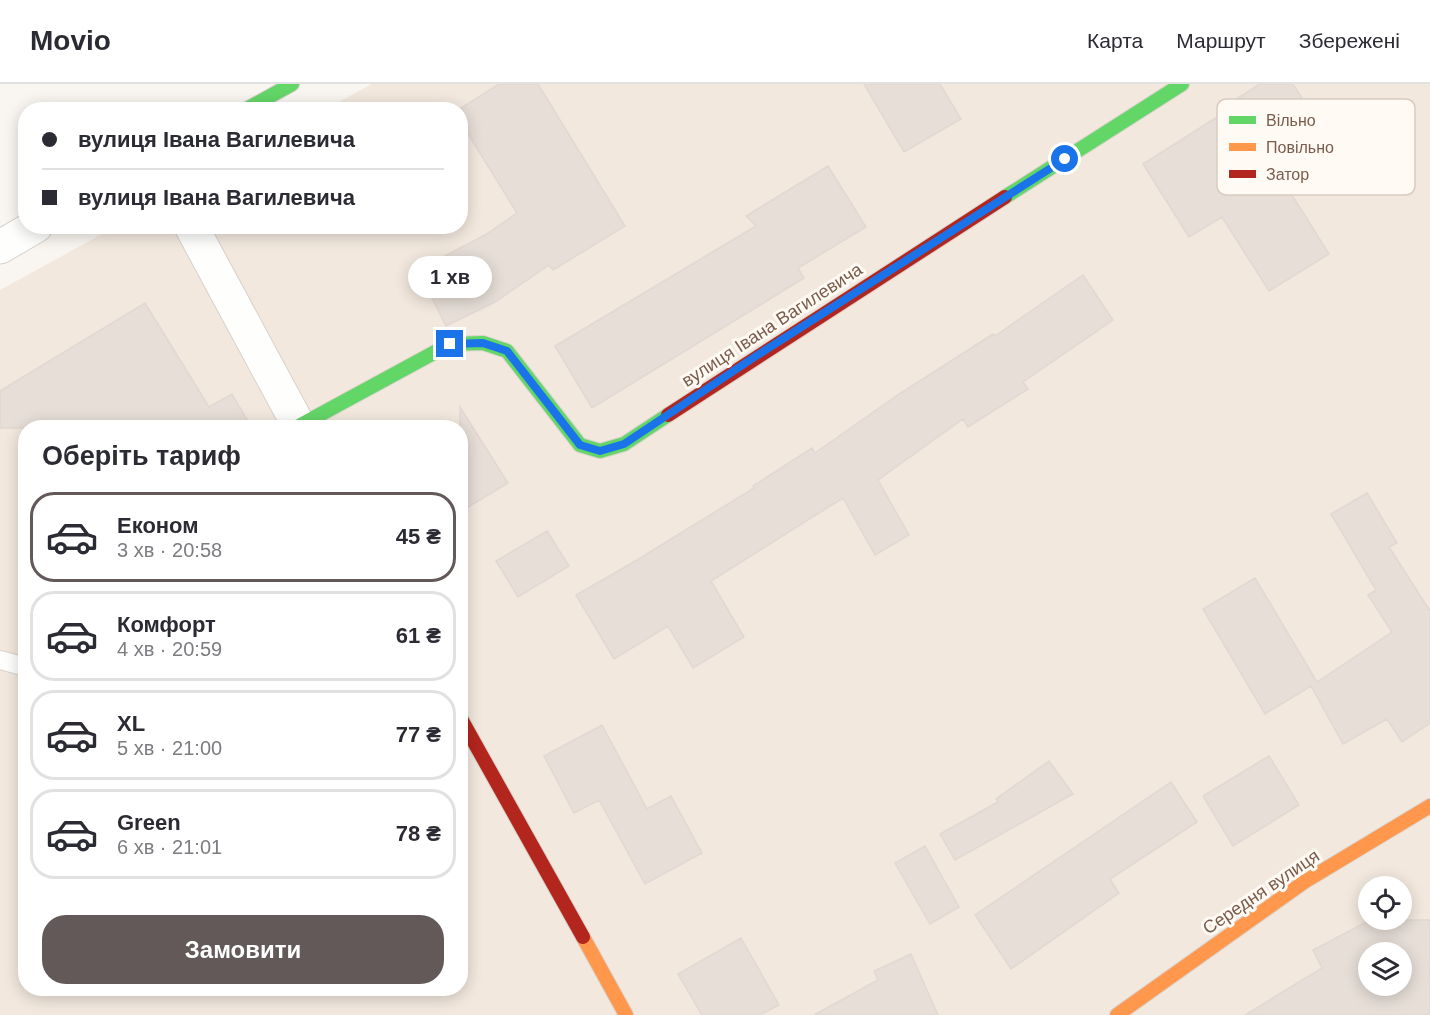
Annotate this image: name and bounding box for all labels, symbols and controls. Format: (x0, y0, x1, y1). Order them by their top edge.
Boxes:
text: Movio (30, 25, 111, 56)
text: Карта (1087, 29, 1143, 52)
text: Маршрут (1176, 29, 1266, 52)
text: Збережені (1299, 29, 1400, 52)
legend (1217, 99, 1415, 195)
text: Вільно (1266, 112, 1316, 129)
text: вулиця Івана Вагилевича (78, 127, 355, 152)
text: Повільно (1266, 139, 1334, 156)
route start (1051, 145, 1078, 172)
text: Затор (1266, 166, 1309, 183)
text: вулиця Івана Вагилевича (78, 185, 355, 210)
callout: 1 хв (408, 257, 492, 299)
street label: вулиця Івана Вагилевича (678, 259, 867, 391)
text: 1 хв (430, 266, 470, 288)
route end (436, 330, 463, 357)
text: Оберіть тариф (42, 441, 241, 471)
icon: car (45, 510, 99, 564)
text: Економ (117, 513, 199, 538)
text: 45 ₴ (396, 524, 441, 549)
text: 3 хв · 20:58 (117, 539, 222, 561)
icon: car (45, 609, 99, 663)
text: Комфорт (117, 612, 216, 637)
text: 61 ₴ (396, 623, 441, 648)
text: 4 хв · 20:59 (117, 638, 222, 660)
icon: car (45, 708, 99, 762)
text: XL (117, 711, 145, 736)
text: 77 ₴ (396, 722, 441, 747)
text: 5 хв · 21:00 (117, 737, 222, 759)
icon: car (45, 807, 99, 861)
text: Green (117, 810, 181, 835)
text: 78 ₴ (396, 821, 441, 846)
text: 6 хв · 21:01 (117, 836, 222, 858)
street label: Середня вулиця (1199, 846, 1323, 938)
map controls (1358, 876, 1412, 996)
button: locate (1358, 876, 1412, 930)
button: Замовити (42, 915, 444, 984)
button: layers (1358, 942, 1412, 996)

